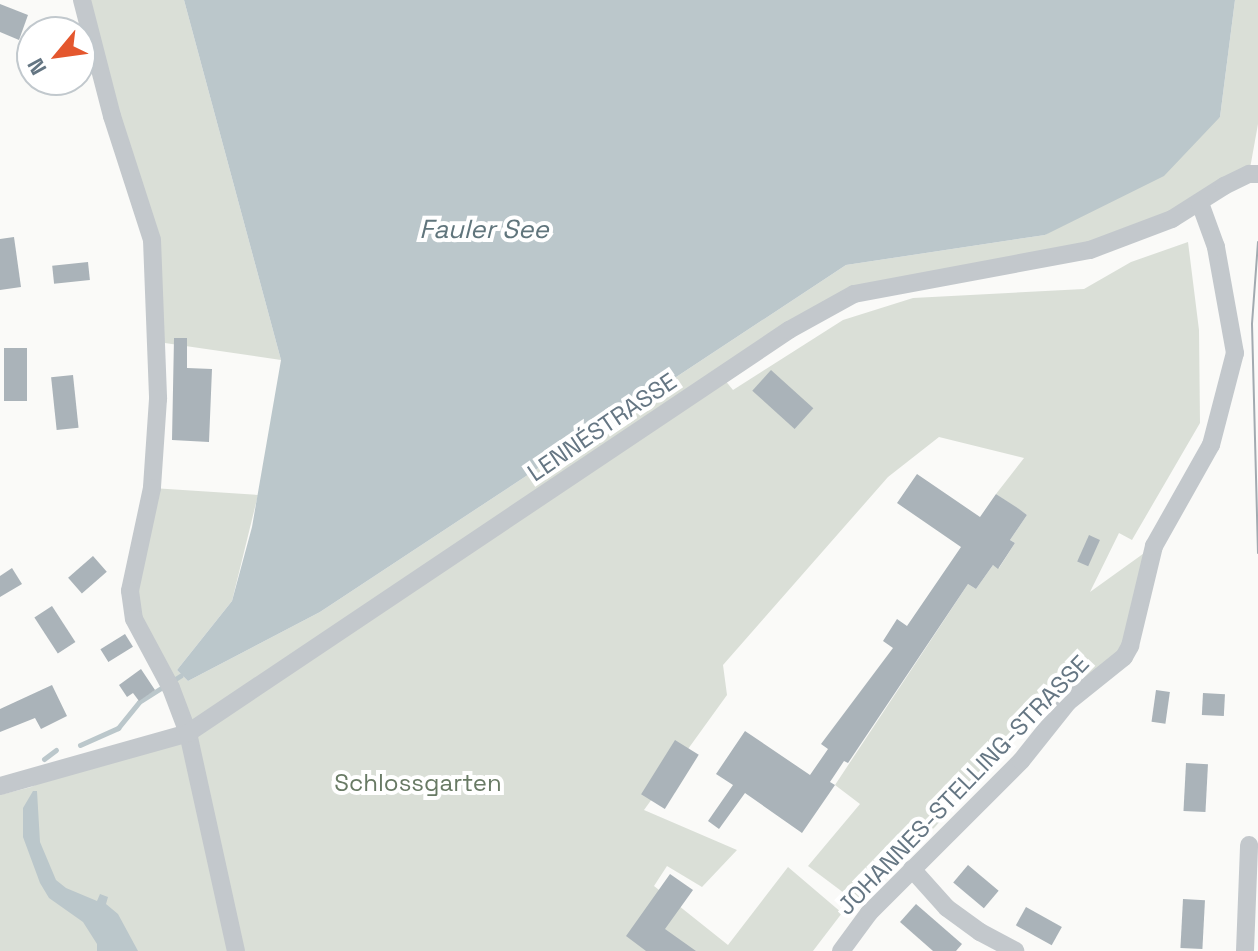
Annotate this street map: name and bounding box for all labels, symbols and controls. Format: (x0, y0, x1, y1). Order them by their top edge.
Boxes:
north arrow (16, 16, 96, 96)
text: N (21, 53, 53, 80)
water label: Fauler See (419, 214, 549, 246)
street label: LENNÉSTRASSE (522, 367, 682, 487)
street label: JOHANNES-STELLING-STRASSE (831, 649, 1095, 921)
park label: Schlossgarten (334, 769, 502, 797)

